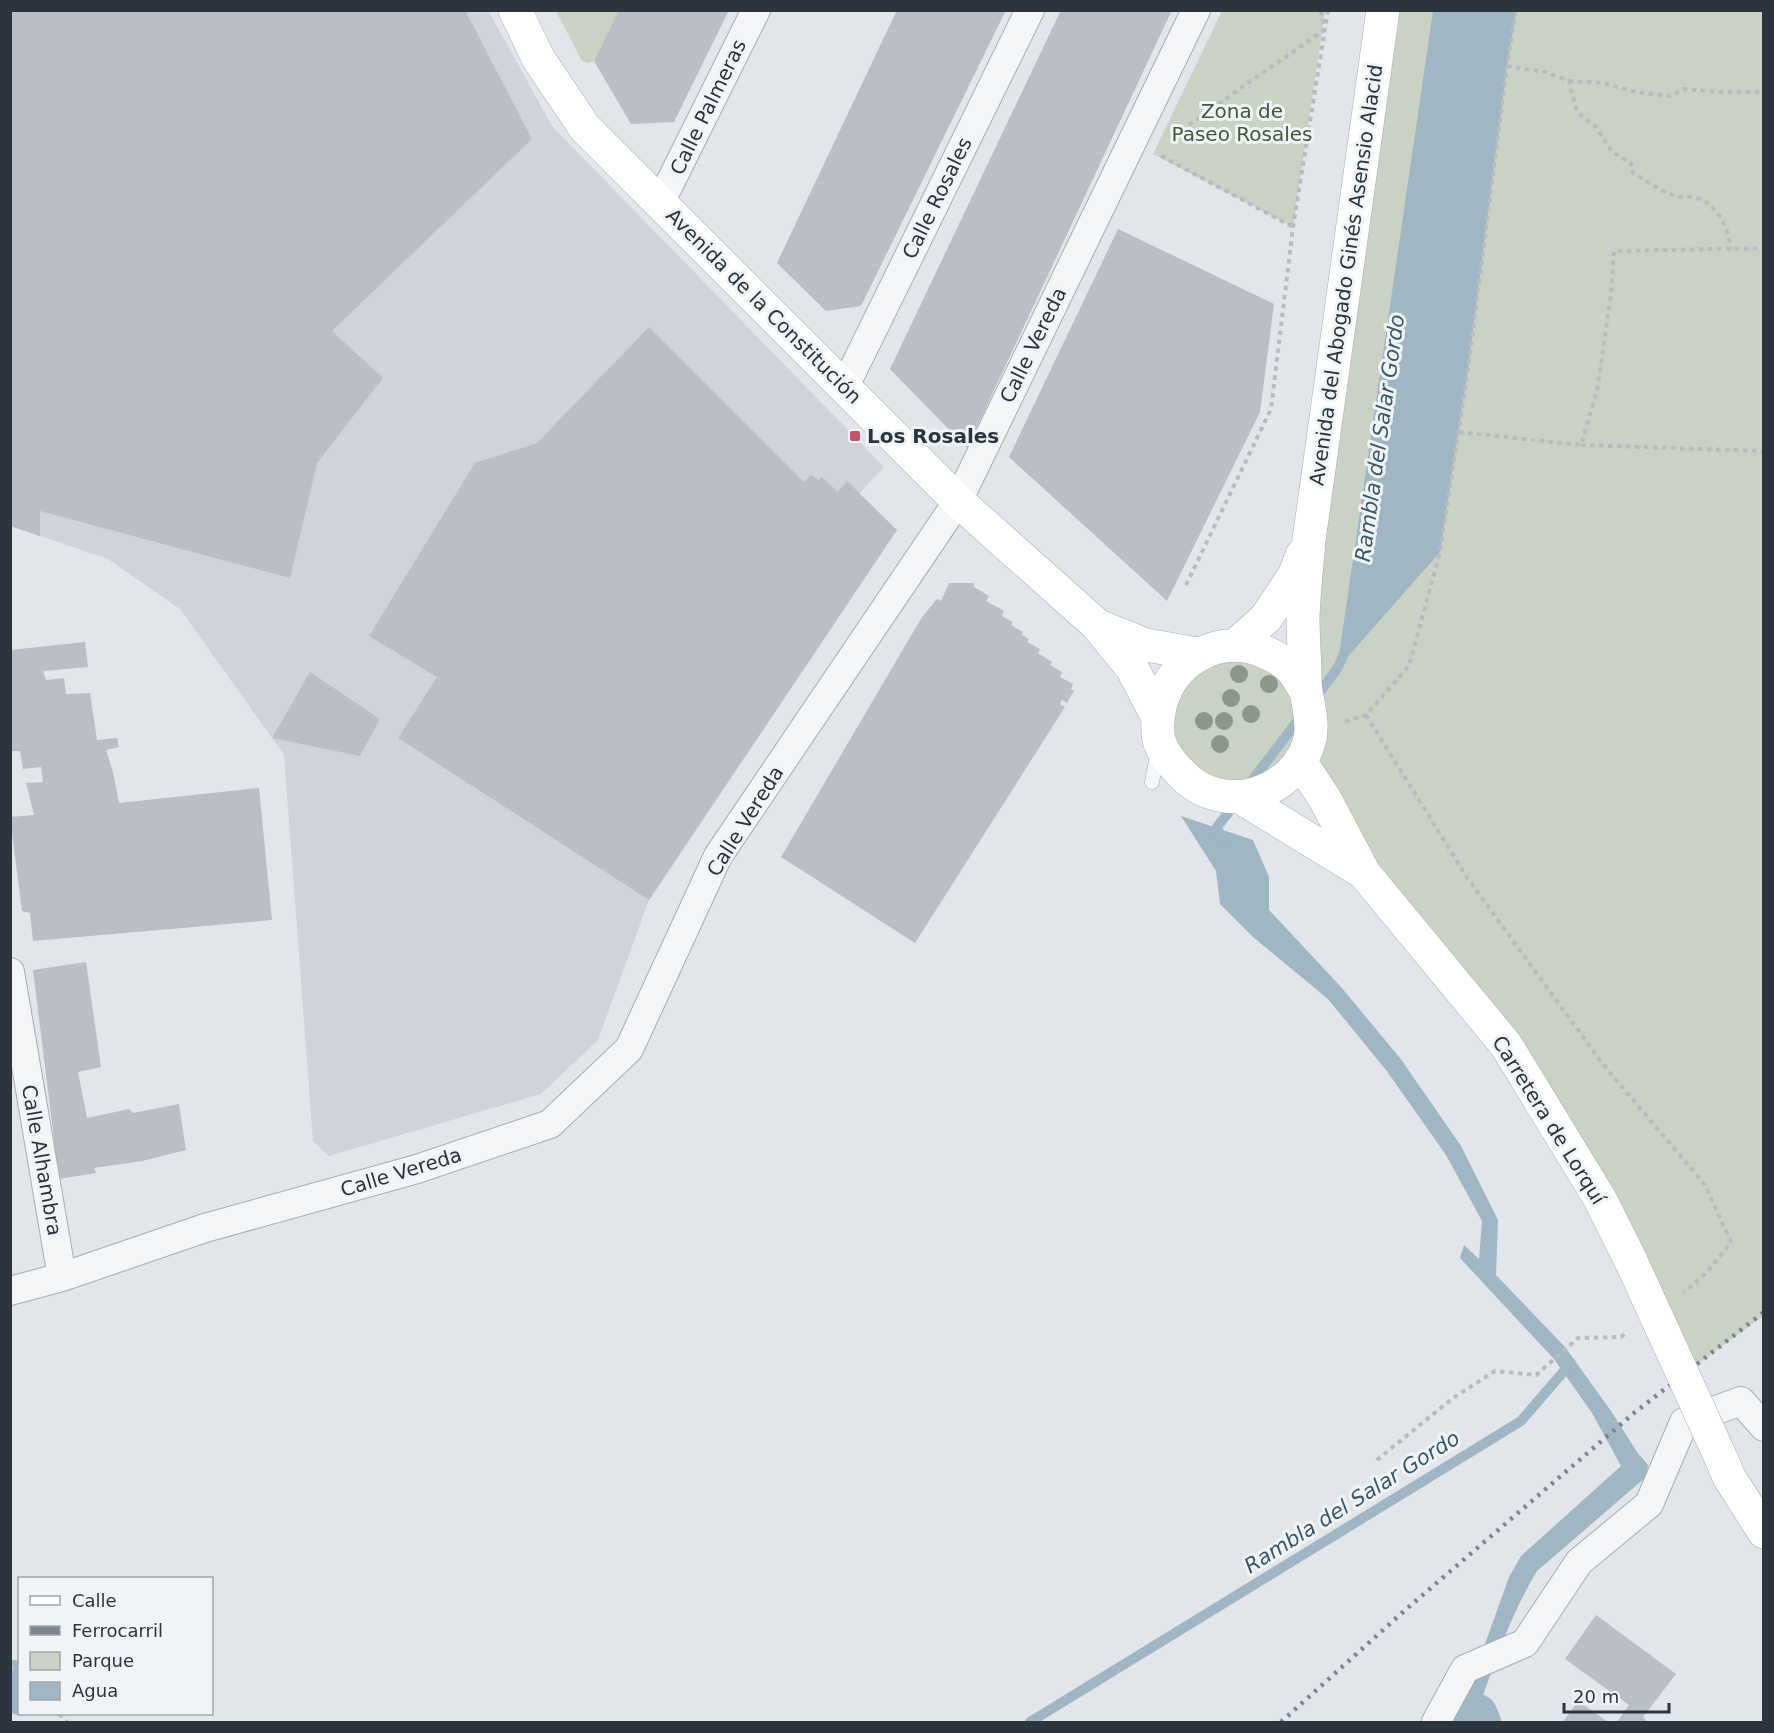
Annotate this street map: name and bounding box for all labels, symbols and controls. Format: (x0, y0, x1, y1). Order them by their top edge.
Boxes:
street label: Calle Palmeras (665, 35, 751, 179)
street label: Avenida del Abogado Ginés Asensio Alacid (1305, 63, 1387, 487)
park label: Zona de Paseo Rosales (1172, 99, 1312, 146)
street label: Calle Rosales (897, 133, 977, 263)
street label: Avenida de la Constitución (661, 203, 867, 409)
street label: Calle Vereda (995, 283, 1071, 407)
water label: Rambla del Salar Gordo (1351, 313, 1409, 563)
place label: Los Rosales (867, 424, 999, 448)
marker: Los Rosales (848, 429, 862, 443)
street label: Calle Vereda (702, 761, 788, 881)
street label: Carretera de Lorquí (1487, 1031, 1611, 1210)
street label: Calle Alhambra (17, 1083, 67, 1237)
street label: Calle Vereda (337, 1142, 465, 1202)
water label: Rambla del Salar Gordo (1240, 1426, 1464, 1578)
legend (18, 1577, 213, 1715)
text: Calle (72, 1590, 117, 1611)
text: Ferrocarril (72, 1620, 163, 1641)
text: Parque (72, 1650, 134, 1671)
scale bar (1564, 1676, 1669, 1714)
text: Agua (72, 1680, 118, 1701)
text: 20 m (1573, 1686, 1619, 1707)

